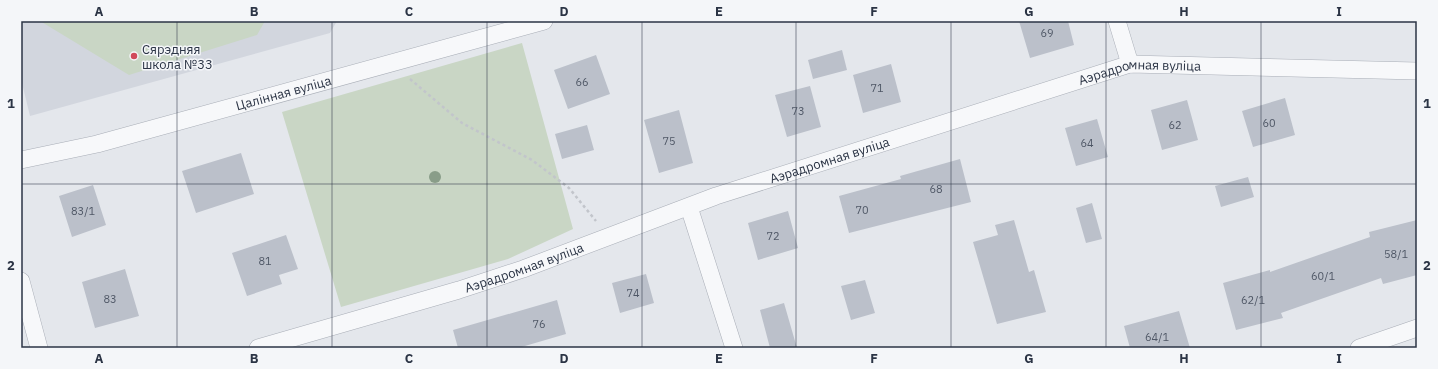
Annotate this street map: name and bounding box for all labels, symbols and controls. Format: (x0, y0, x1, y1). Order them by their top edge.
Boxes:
text: A (95, 3, 104, 20)
text: B (250, 3, 259, 20)
text: C (405, 3, 414, 20)
text: D (559, 3, 569, 20)
text: E (715, 3, 723, 20)
text: F (870, 3, 878, 20)
text: G (1024, 3, 1034, 20)
text: H (1179, 3, 1189, 20)
text: I (1336, 3, 1342, 20)
house number: 69 (1040, 26, 1054, 40)
place label: Сярэдняя школа №33 (142, 41, 213, 73)
marker: Сярэдняя школа №33 (129, 51, 139, 61)
street label: Аэрадромная вуліца (1076, 56, 1201, 89)
street label: Цалінная вуліца (234, 72, 333, 114)
house number: 66 (575, 75, 589, 89)
house number: 71 (870, 81, 884, 95)
text: 1 (7, 95, 15, 112)
text: 1 (1423, 95, 1431, 112)
house number: 73 (791, 104, 805, 118)
house number: 60 (1262, 116, 1276, 130)
house number: 62 (1168, 118, 1182, 132)
street label: Аэрадромная вуліца (768, 133, 892, 187)
house number: 75 (662, 134, 676, 148)
house number: 64 (1080, 136, 1094, 150)
house number: 68 (929, 182, 943, 196)
house number: 70 (855, 203, 869, 217)
house number: 83/1 (71, 204, 95, 218)
house number: 72 (766, 229, 780, 243)
street label: Аэрадромная вуліца (463, 239, 586, 297)
house number: 58/1 (1384, 247, 1408, 261)
house number: 81 (258, 254, 272, 268)
text: 2 (7, 257, 15, 274)
text: 2 (1423, 257, 1431, 274)
house number: 60/1 (1311, 269, 1335, 283)
house number: 74 (626, 286, 640, 300)
house number: 83 (103, 292, 117, 306)
house number: 62/1 (1241, 293, 1265, 307)
house number: 76 (532, 317, 546, 331)
house number: 64/1 (1145, 330, 1169, 344)
text: A (95, 350, 104, 367)
text: B (250, 350, 259, 367)
text: C (405, 350, 414, 367)
text: D (559, 350, 569, 367)
text: E (715, 350, 723, 367)
text: F (870, 350, 878, 367)
text: G (1024, 350, 1034, 367)
text: H (1179, 350, 1189, 367)
text: I (1336, 350, 1342, 367)

